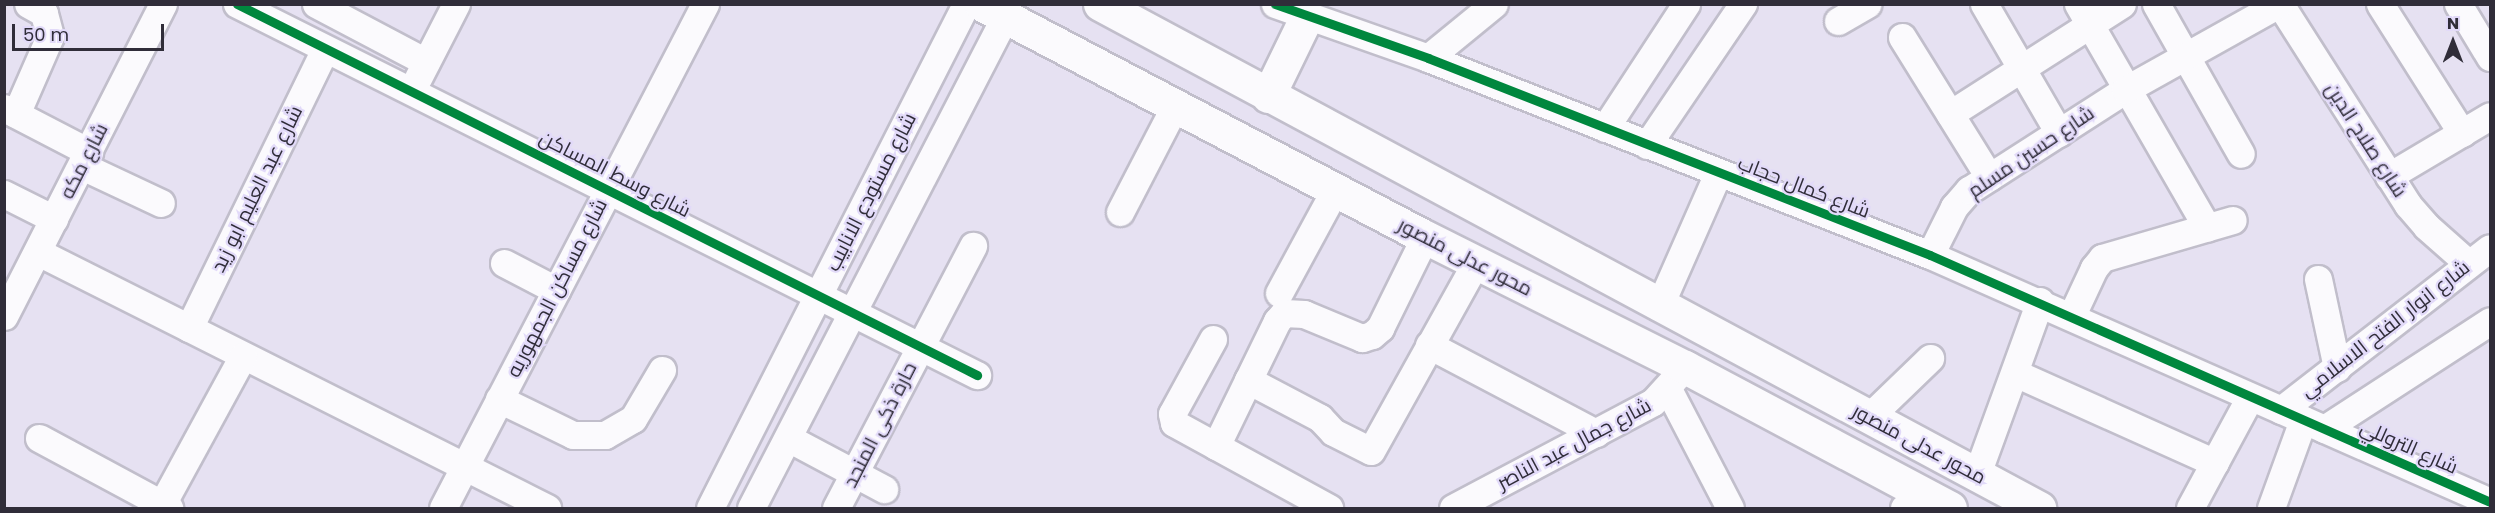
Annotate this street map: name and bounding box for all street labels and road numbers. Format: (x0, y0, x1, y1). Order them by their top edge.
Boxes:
street label: شارع صلاح الدين (2320, 78, 2412, 202)
street label: شارع حسين مسلم (1963, 101, 2099, 203)
street label: شارع عبد العليم ابو زيد (206, 102, 308, 276)
street label: شارع مستودع الانابيب (821, 109, 921, 275)
street label: شارع مكه (55, 119, 113, 203)
street label: شارع وسط المساكن (535, 125, 695, 223)
street label: شارع كمال حجاب (1735, 151, 1873, 223)
street label: شارع مساكن الجمهوريه (502, 195, 612, 381)
street label: محور عدلى منصور (1394, 213, 1536, 301)
street label: شارع انوار الفتح الاسلامي (2295, 255, 2475, 403)
street label: حارة ذكى المنجد (838, 358, 922, 492)
street label: شارع جمال عبد الناصر (1493, 393, 1655, 495)
street label: محور عدلى منصور (1848, 399, 1990, 489)
street label: شارع التروللي (2356, 415, 2462, 479)

